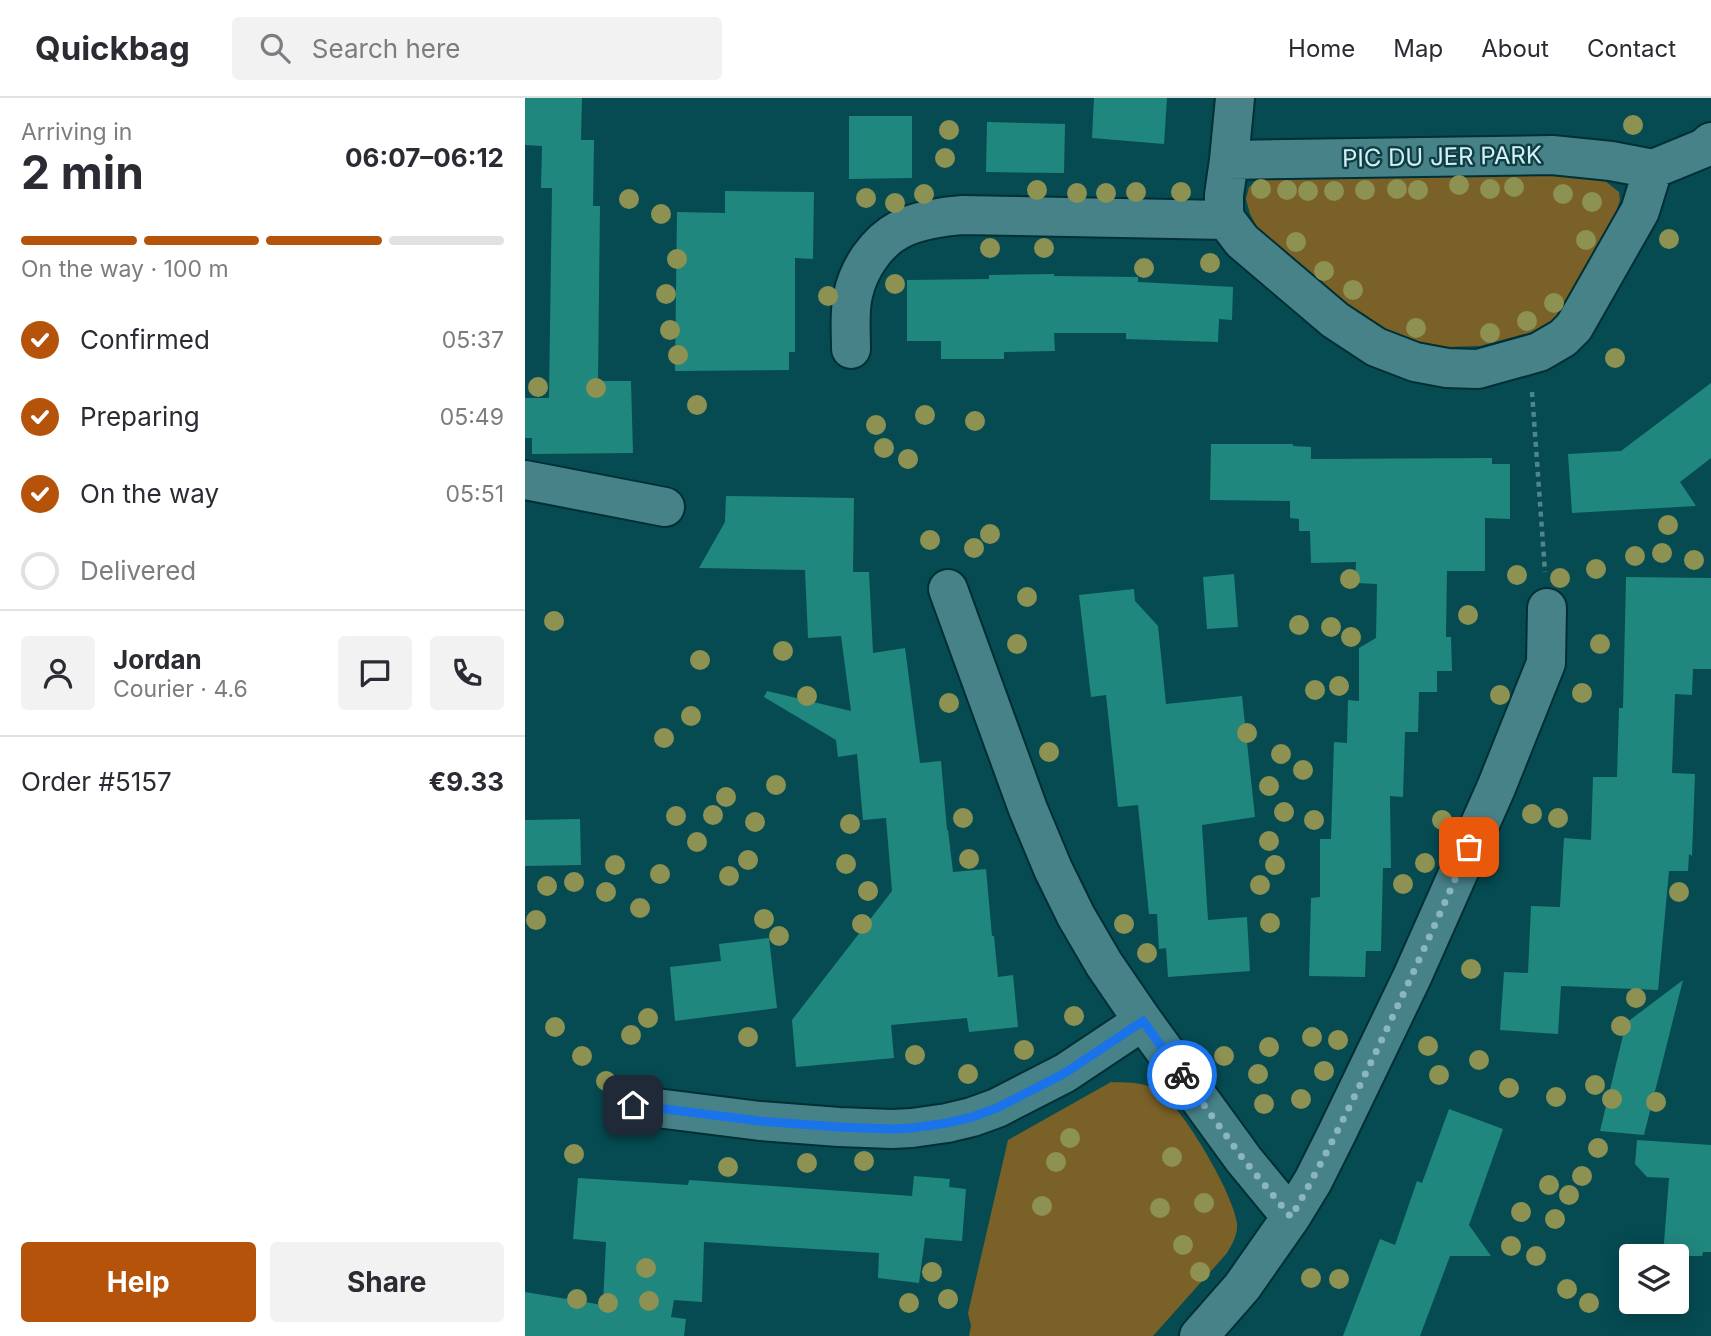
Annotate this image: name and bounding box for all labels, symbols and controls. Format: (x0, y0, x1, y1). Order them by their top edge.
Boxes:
search box (232, 17, 722, 80)
text: Quickbag (35, 28, 190, 68)
icon: search (256, 29, 294, 67)
text: Search here (312, 33, 460, 64)
text: Home (1288, 34, 1355, 63)
text: Map (1393, 34, 1443, 63)
text: About (1481, 34, 1549, 63)
text: Contact (1587, 34, 1676, 63)
text: Arriving in (21, 118, 132, 146)
street label: PIC DU JER PARK (1342, 140, 1542, 173)
text: 06:07–06:12 (345, 142, 504, 173)
text: 2 min (21, 144, 144, 200)
text: On the way · 100 m (21, 255, 229, 283)
icon: check (21, 321, 59, 359)
text: Confirmed (80, 324, 210, 355)
text: 05:37 (442, 326, 504, 354)
icon: check (21, 398, 59, 436)
text: Preparing (80, 401, 200, 432)
text: 05:49 (440, 403, 504, 431)
icon: check (21, 475, 59, 513)
text: On the way (80, 478, 219, 509)
text: 05:51 (446, 480, 504, 508)
text: Delivered (80, 555, 196, 586)
button: person (21, 636, 95, 710)
button: chat (338, 636, 412, 710)
button: phone (430, 636, 504, 710)
text: Jordan (113, 644, 202, 675)
text: Courier · 4.6 (113, 675, 248, 703)
text: Order #5157 (21, 766, 172, 797)
text: €9.33 (428, 766, 504, 797)
pin (1439, 817, 1499, 877)
icon: bag (1450, 828, 1488, 866)
courier (1147, 1040, 1217, 1110)
icon: bike (1163, 1056, 1201, 1094)
pin (603, 1075, 663, 1135)
icon: home (614, 1086, 652, 1124)
button: Help (21, 1242, 256, 1322)
button: Share (270, 1242, 504, 1322)
map controls (1619, 1244, 1689, 1314)
button: layers (1619, 1244, 1689, 1314)

